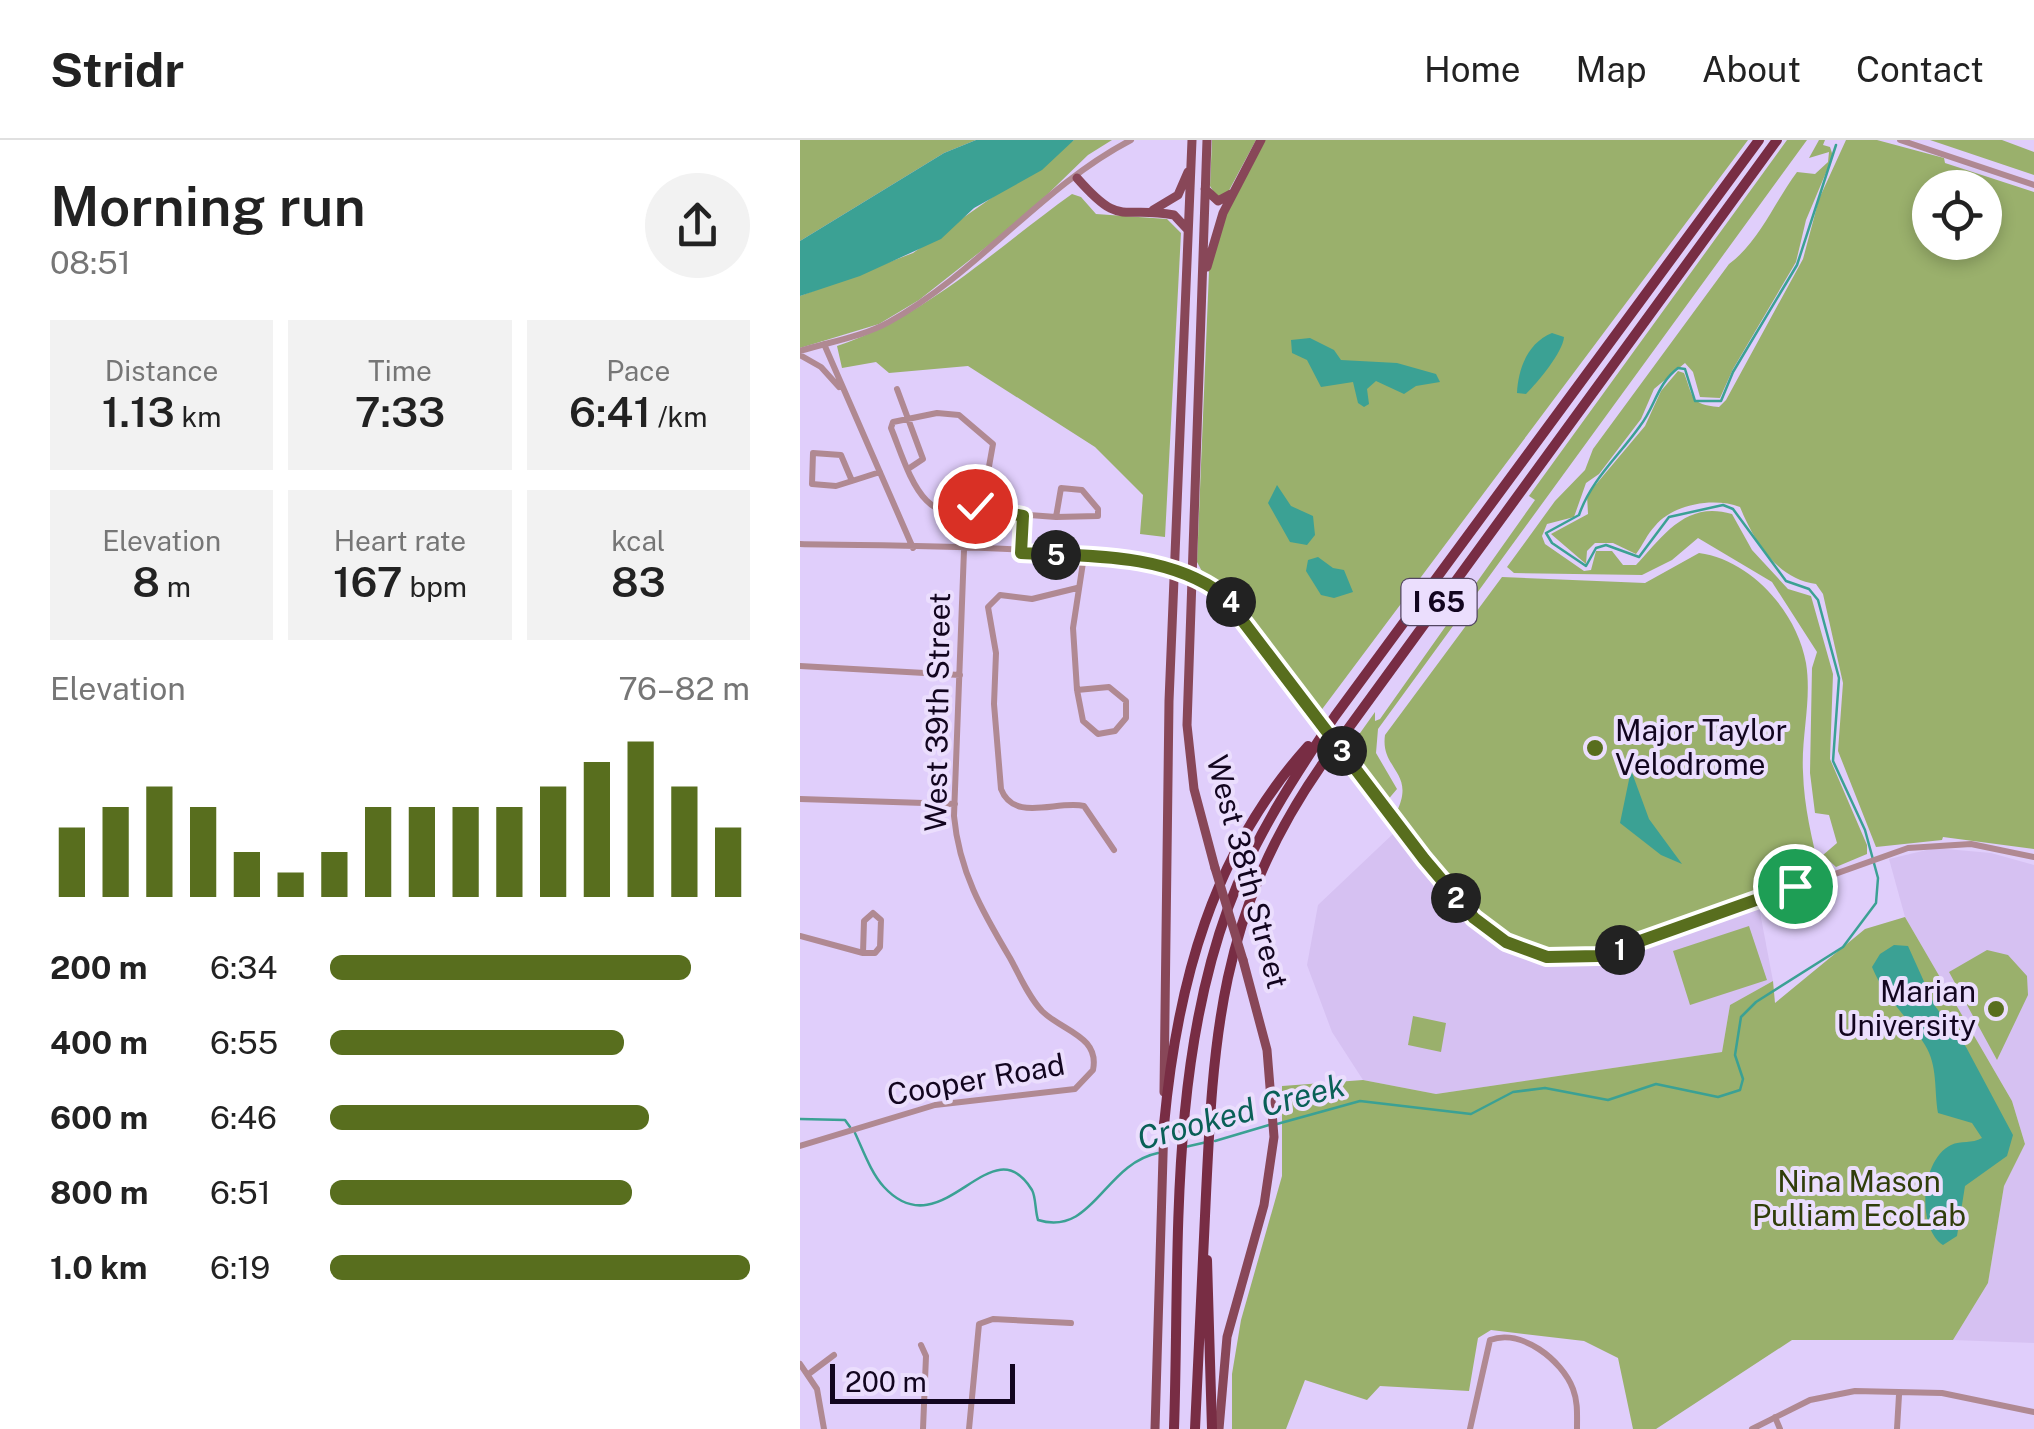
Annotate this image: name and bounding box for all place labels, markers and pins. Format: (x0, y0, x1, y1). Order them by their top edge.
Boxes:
pin (933, 464, 1018, 549)
pin: 5 (1031, 530, 1081, 580)
pin: 4 (1206, 577, 1256, 627)
place label: Major Taylor Velodrome (1615, 712, 1787, 782)
pin: 3 (1317, 726, 1367, 776)
marker: Major Taylor Velodrome (1584, 737, 1606, 759)
pin (1753, 844, 1838, 929)
pin: 2 (1431, 873, 1481, 923)
pin: 1 (1595, 925, 1645, 975)
place label: Marian University (1836, 973, 1976, 1043)
marker: Marian University (1985, 998, 2007, 1020)

